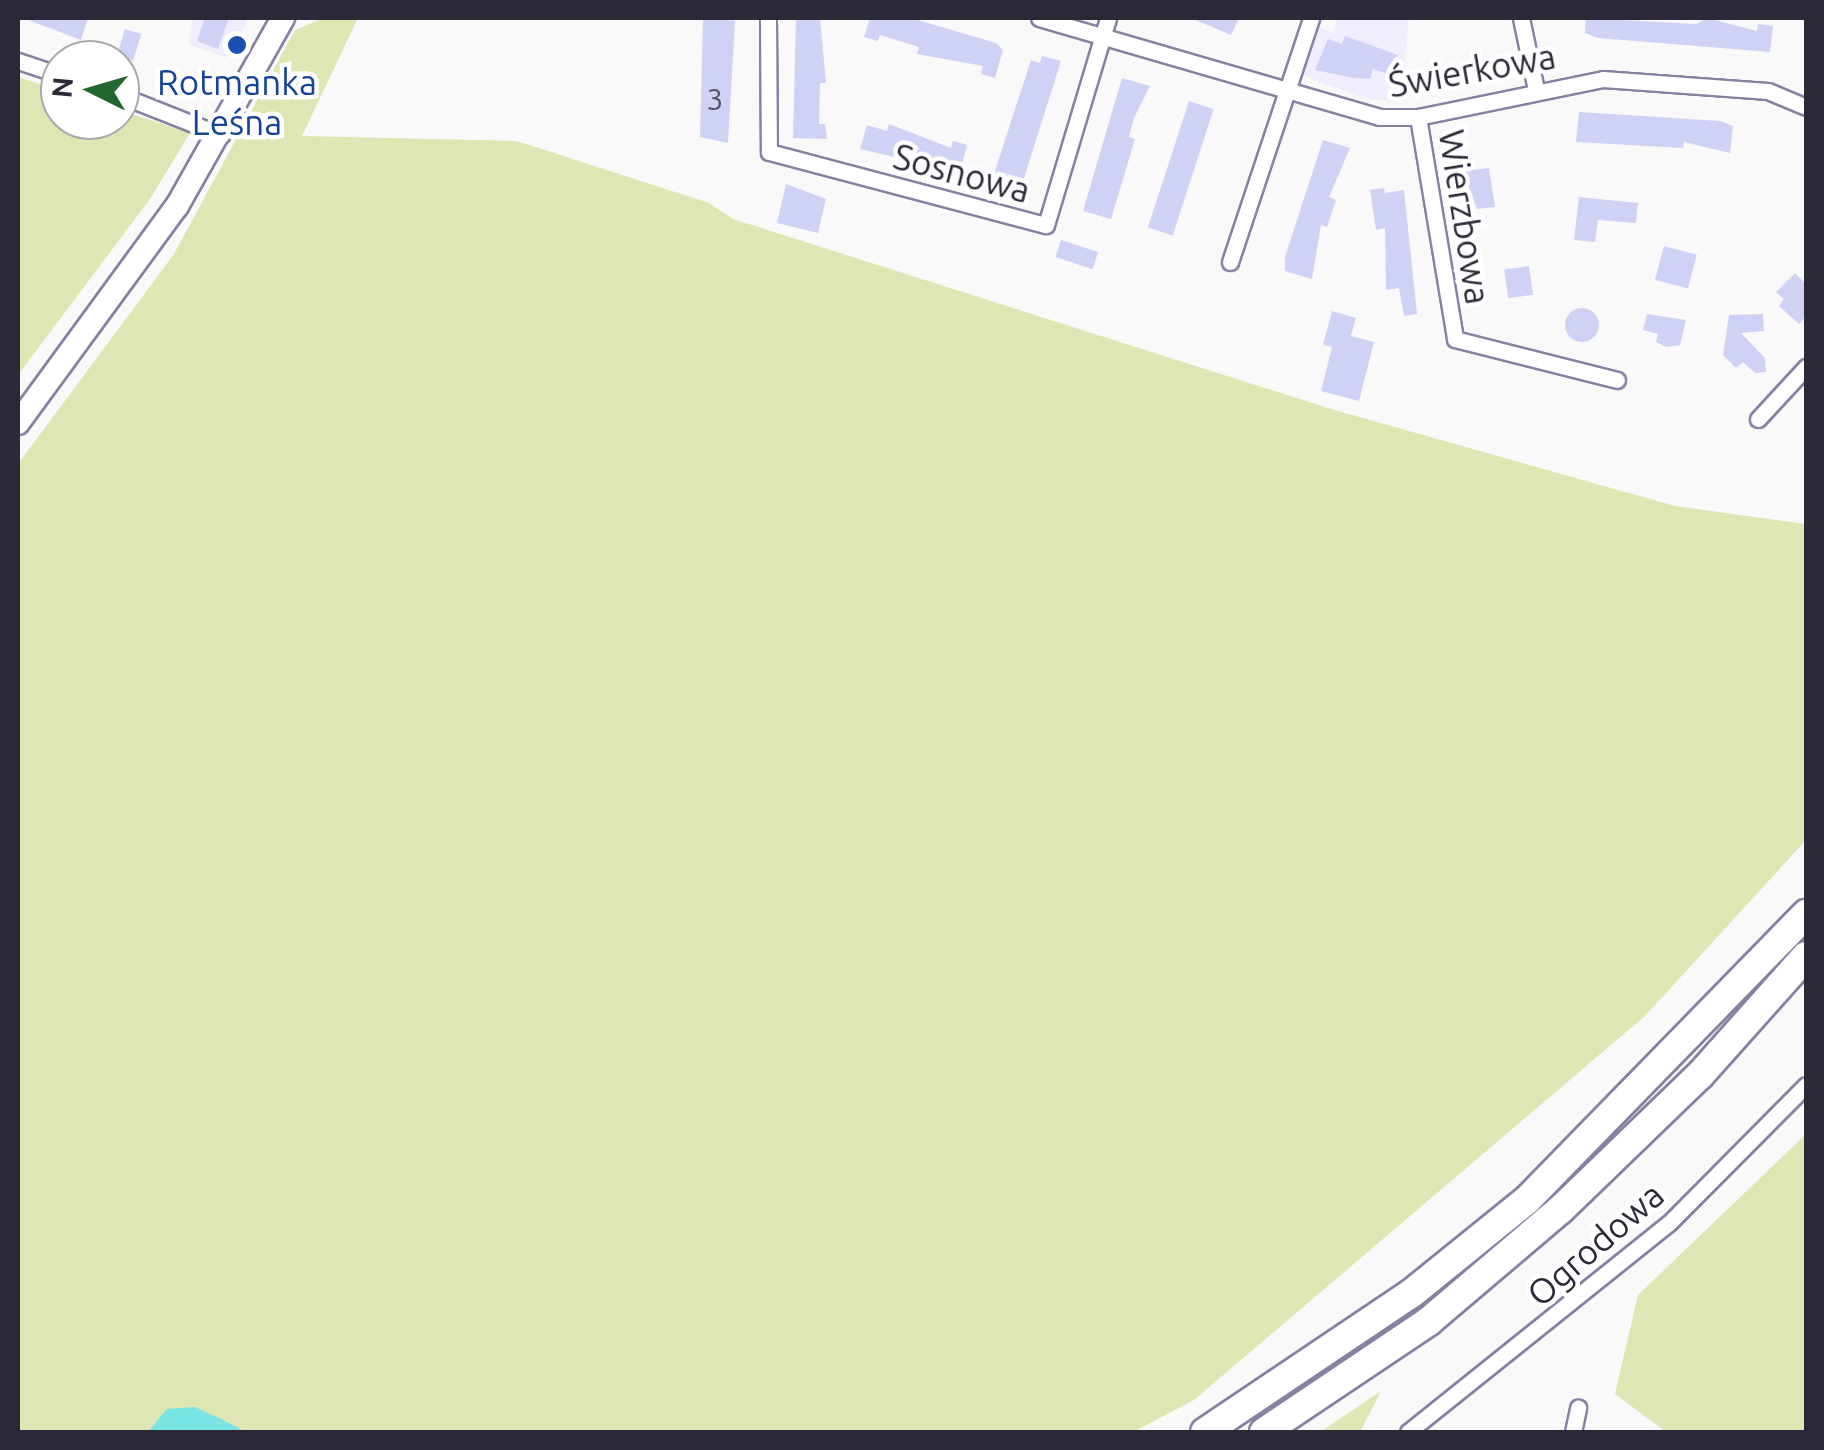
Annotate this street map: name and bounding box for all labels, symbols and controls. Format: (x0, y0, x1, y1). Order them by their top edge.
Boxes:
marker: Rotmanka Leśna (226, 34, 248, 56)
street label: Świerkowa (1385, 35, 1559, 105)
north arrow (40, 40, 140, 140)
place label: Rotmanka Leśna (157, 61, 317, 143)
text: N (45, 76, 78, 99)
house number: 3 (707, 81, 723, 117)
street label: Wierzbowa (1430, 127, 1500, 307)
street label: Sosnowa (889, 135, 1035, 211)
street label: Ogrodowa (1518, 1173, 1672, 1315)

